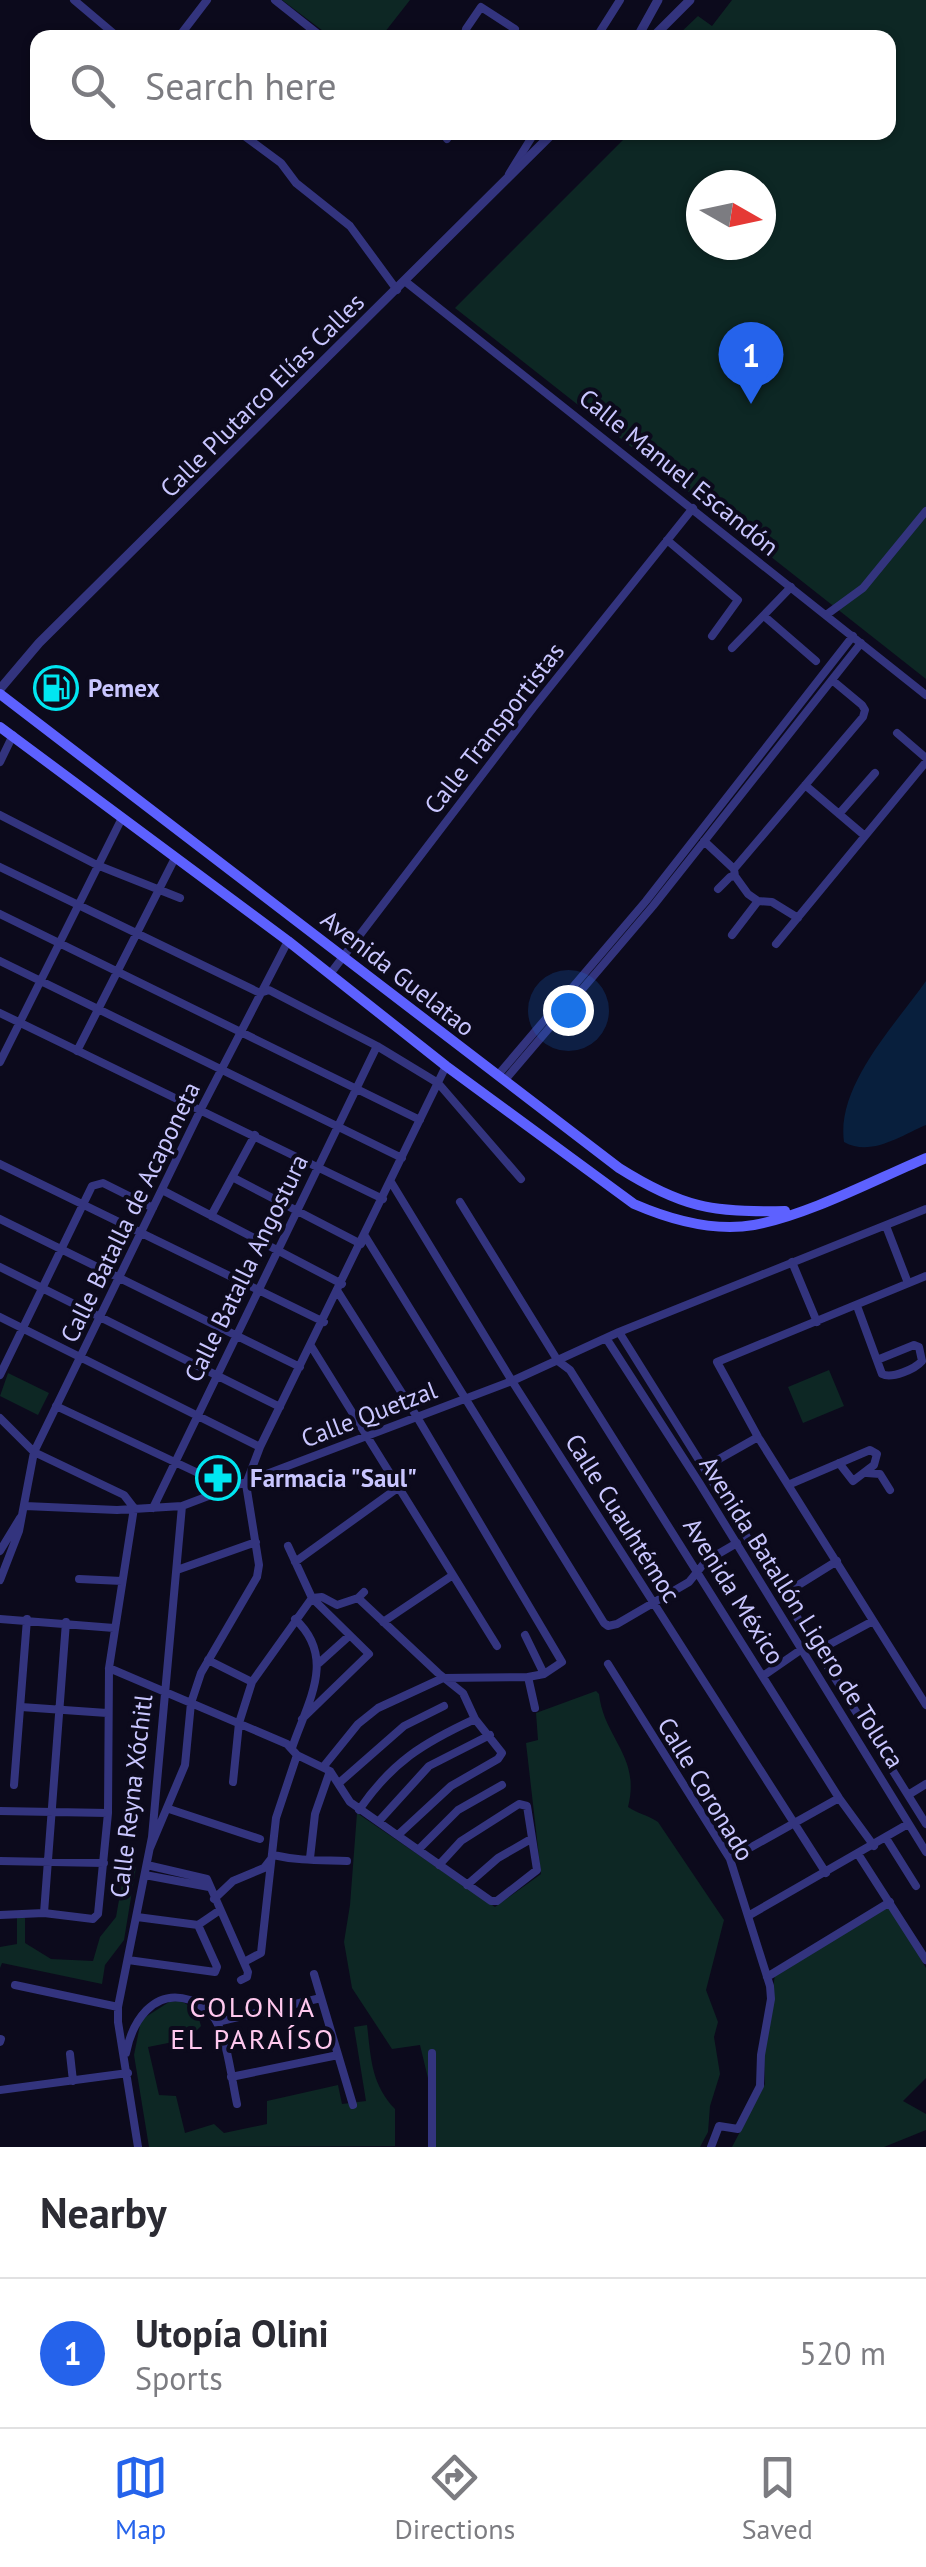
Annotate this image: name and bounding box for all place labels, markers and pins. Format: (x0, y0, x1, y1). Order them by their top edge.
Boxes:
pin: 1 (718, 322, 784, 404)
fuel station icon: Pemex (33, 665, 79, 711)
place label: Pemex (88, 672, 160, 704)
pharmacy icon: Farmacia "Saul" (195, 1455, 241, 1501)
place label: Farmacia "Saul" (250, 1462, 417, 1494)

